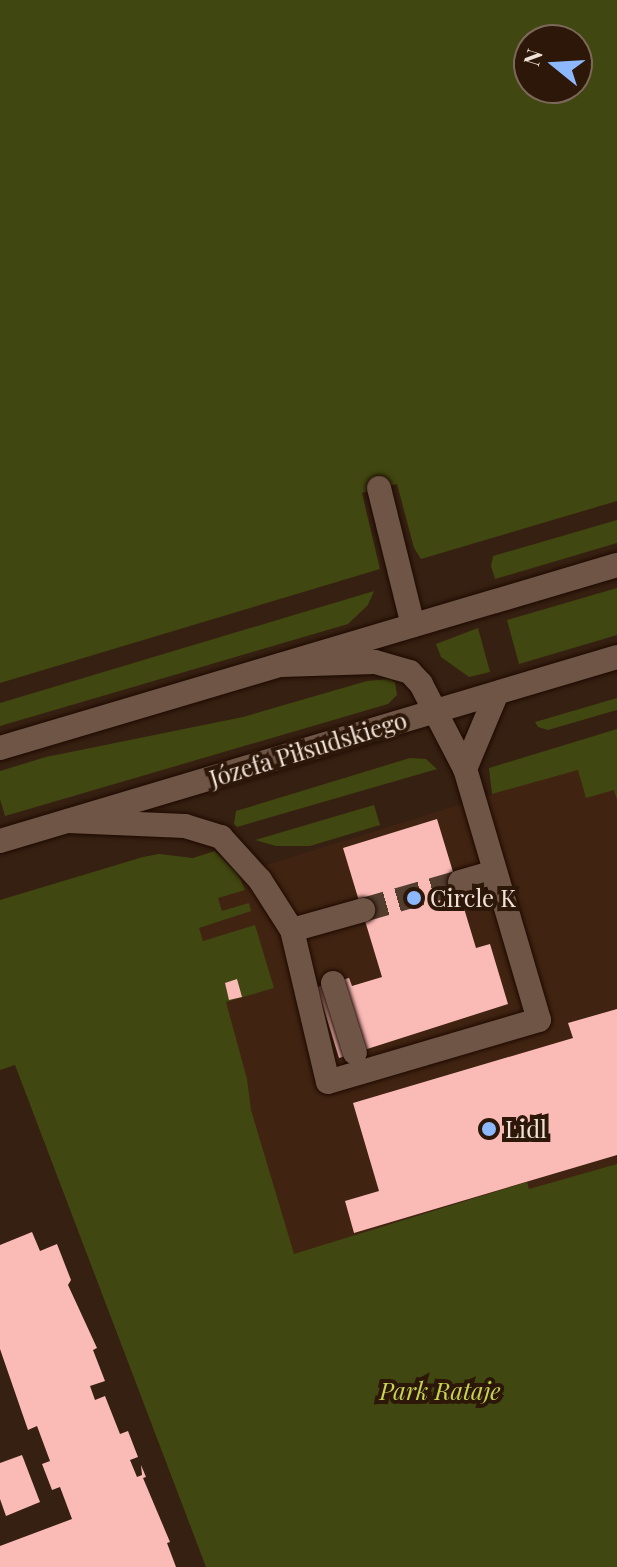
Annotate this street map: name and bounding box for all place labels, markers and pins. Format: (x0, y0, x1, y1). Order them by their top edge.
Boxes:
place label: Circle K (430, 884, 516, 912)
marker: Circle K (405, 889, 423, 907)
place label: Lidl (505, 1115, 547, 1143)
marker: Lidl (480, 1120, 498, 1138)

